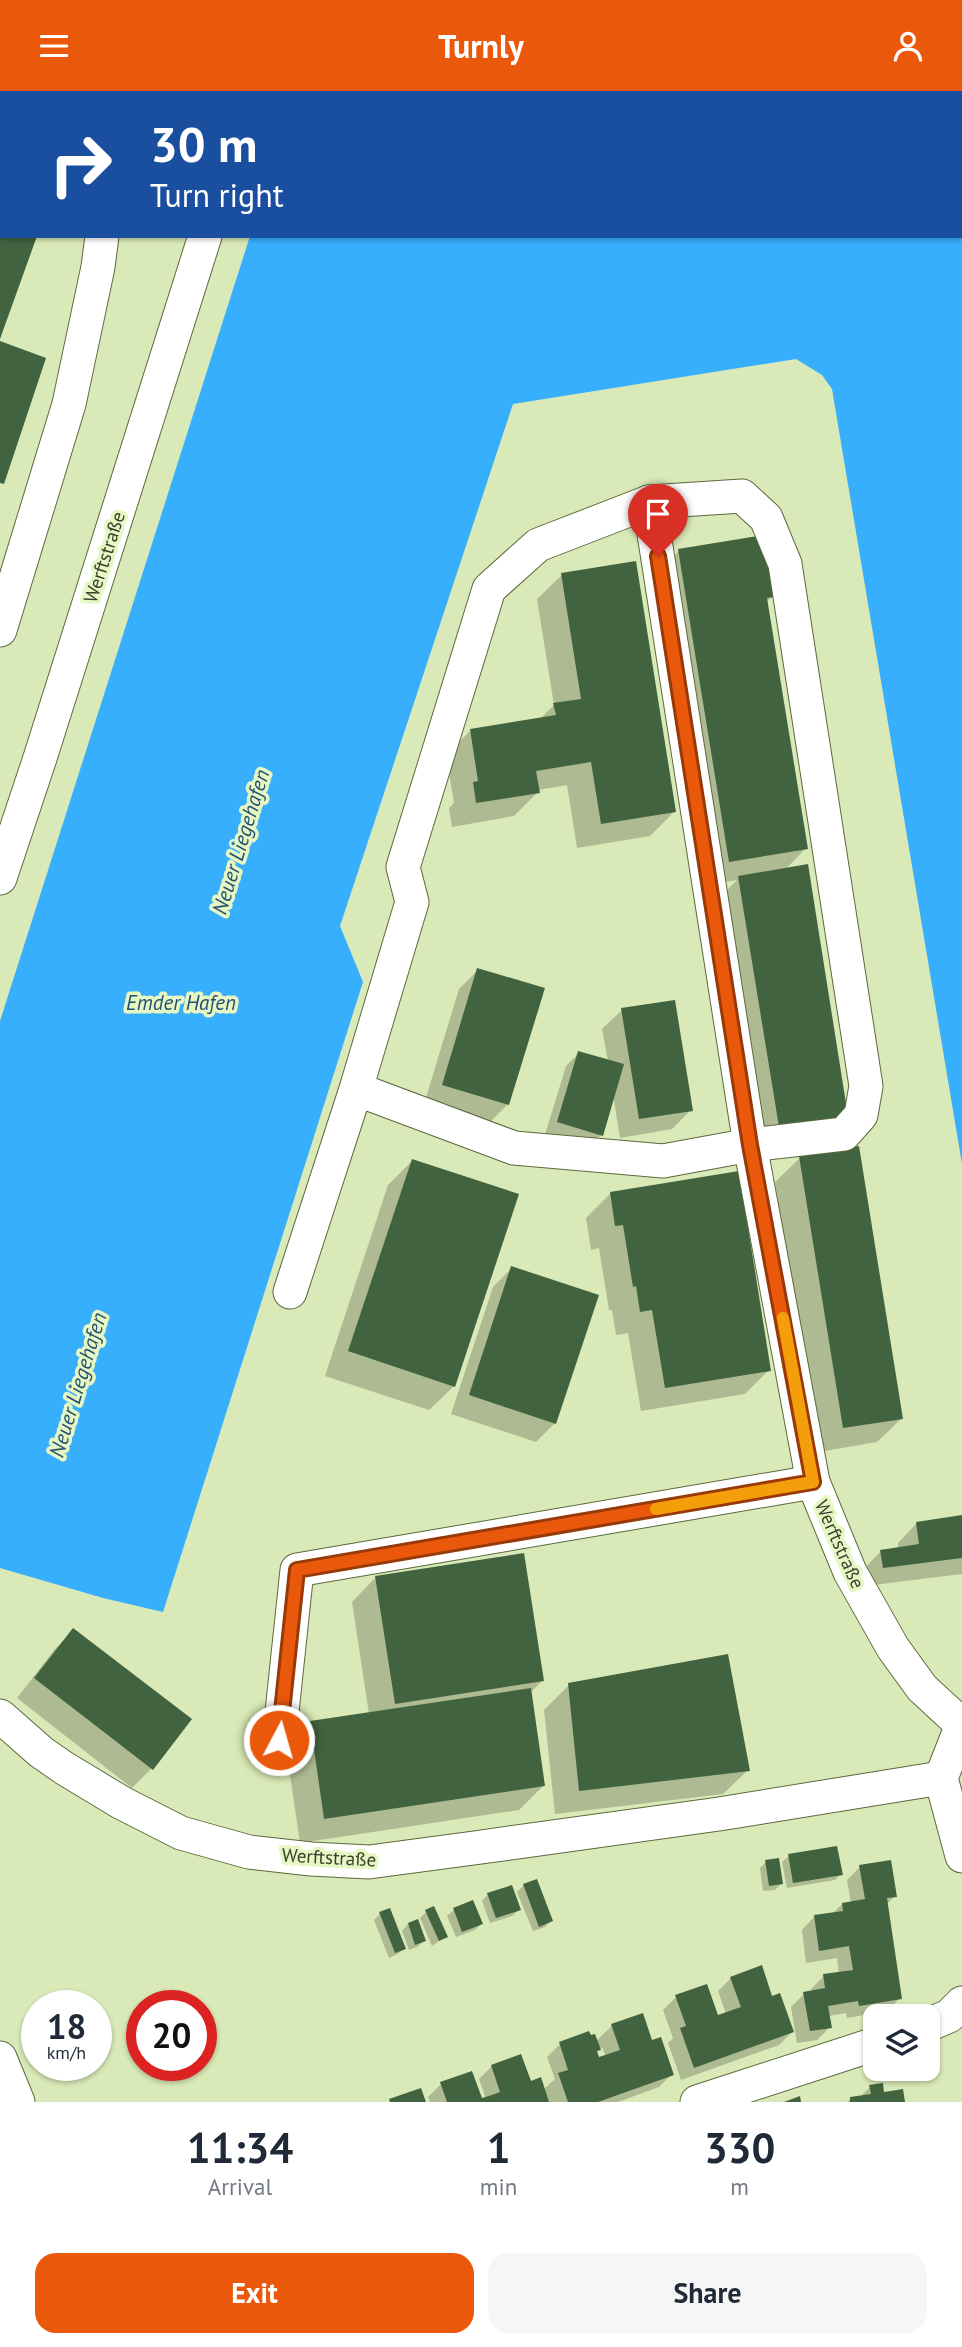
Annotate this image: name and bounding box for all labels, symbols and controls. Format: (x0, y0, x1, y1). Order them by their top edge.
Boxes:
text: Turnly (438, 25, 524, 67)
icon: menu (35, 27, 73, 65)
icon: person (889, 27, 927, 65)
text: 30 m (150, 112, 257, 176)
icon: right (35, 119, 126, 210)
text: Turn right (150, 174, 284, 216)
pin (628, 484, 688, 556)
icon: arrive (639, 495, 677, 533)
street label: Werftstraße (78, 508, 130, 606)
water label: Neuer Liegehafen (206, 766, 275, 917)
water label: Emder Hafen (126, 989, 236, 1016)
water label: Neuer Liegehafen (43, 1309, 112, 1460)
street label: Werftstraße (810, 1496, 870, 1592)
position arrow (242, 1703, 316, 1777)
street label: Werftstraße (281, 1843, 377, 1871)
speed limit sign: 20 (126, 1990, 217, 2081)
text: 18 (47, 2003, 86, 2049)
map controls (863, 2004, 940, 2081)
button: layers (863, 2004, 940, 2081)
text: km/h (47, 2041, 86, 2064)
text: 11:34 (187, 2120, 293, 2175)
text: 1 (487, 2120, 510, 2175)
text: 330 (704, 2120, 775, 2175)
text: Arrival (208, 2172, 272, 2201)
text: min (480, 2172, 517, 2201)
text: m (730, 2172, 749, 2201)
button: Exit (35, 2253, 474, 2333)
button: Share (488, 2253, 927, 2333)

